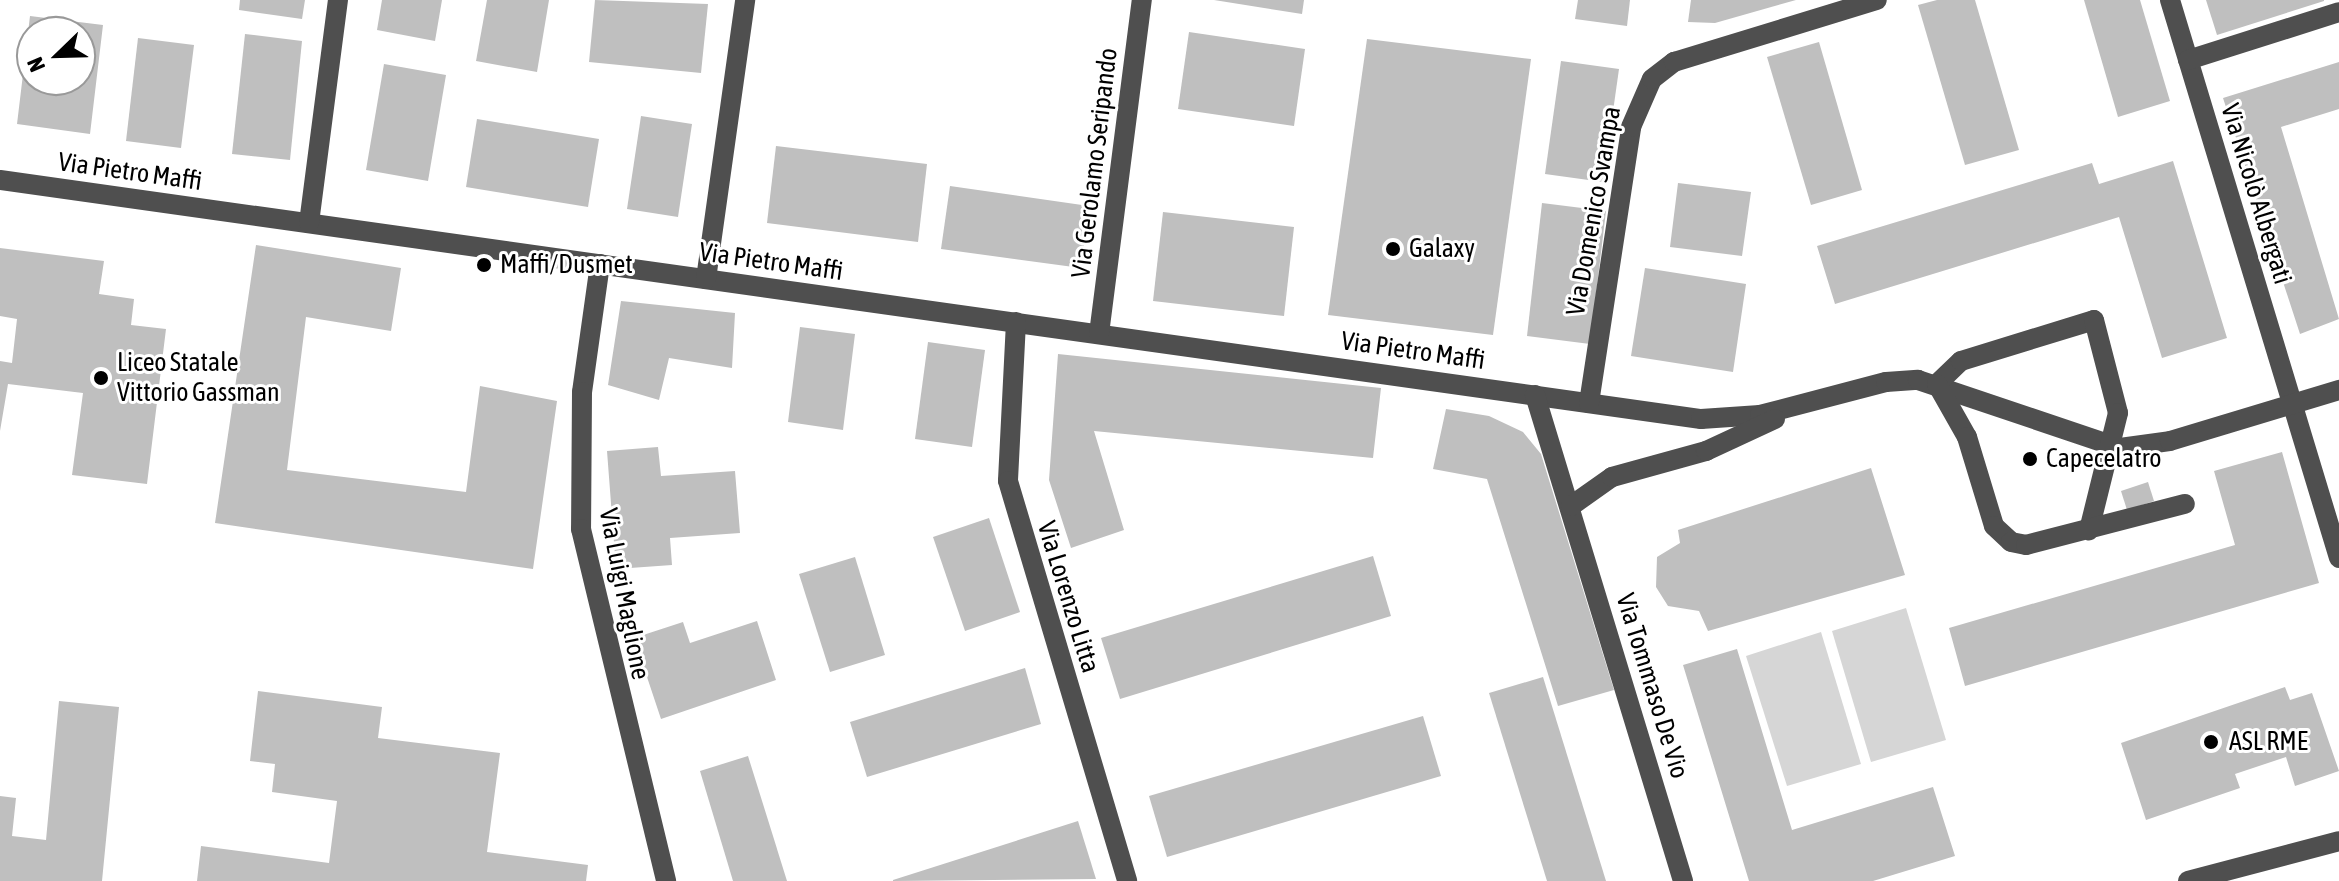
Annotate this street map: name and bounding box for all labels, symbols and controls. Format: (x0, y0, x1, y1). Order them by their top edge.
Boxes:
north arrow (16, 16, 96, 96)
street label: Via Gerolamo Seripando (1065, 46, 1125, 280)
text: N (21, 54, 50, 76)
street label: Via Nicolò Albergati (2214, 100, 2298, 288)
street label: Via Domenico Svampa (1560, 104, 1628, 318)
street label: Via Pietro Maffi (56, 146, 204, 198)
place label: Galaxy (1409, 233, 1475, 265)
street label: Via Pietro Maffi (697, 236, 845, 288)
marker: Galaxy (1384, 240, 1402, 258)
place label: Maffi/Dusmet (500, 249, 633, 281)
marker: Maffi/Dusmet (475, 256, 493, 274)
street label: Via Pietro Maffi (1339, 325, 1487, 377)
place label: Liceo Statale Vittorio Gassman (117, 347, 280, 408)
marker: Liceo Statale Vittorio Gassman (92, 369, 110, 387)
place label: Capecelatro (2046, 443, 2162, 475)
marker: Capecelatro (2021, 450, 2039, 468)
street label: Via Luigi Maglione (592, 506, 656, 682)
street label: Via Lorenzo Litta (1030, 517, 1106, 677)
street label: Via Tommaso De Vio (1609, 590, 1695, 782)
place label: ASL RME (2229, 726, 2308, 758)
marker: ASL RME (2200, 731, 2222, 753)

